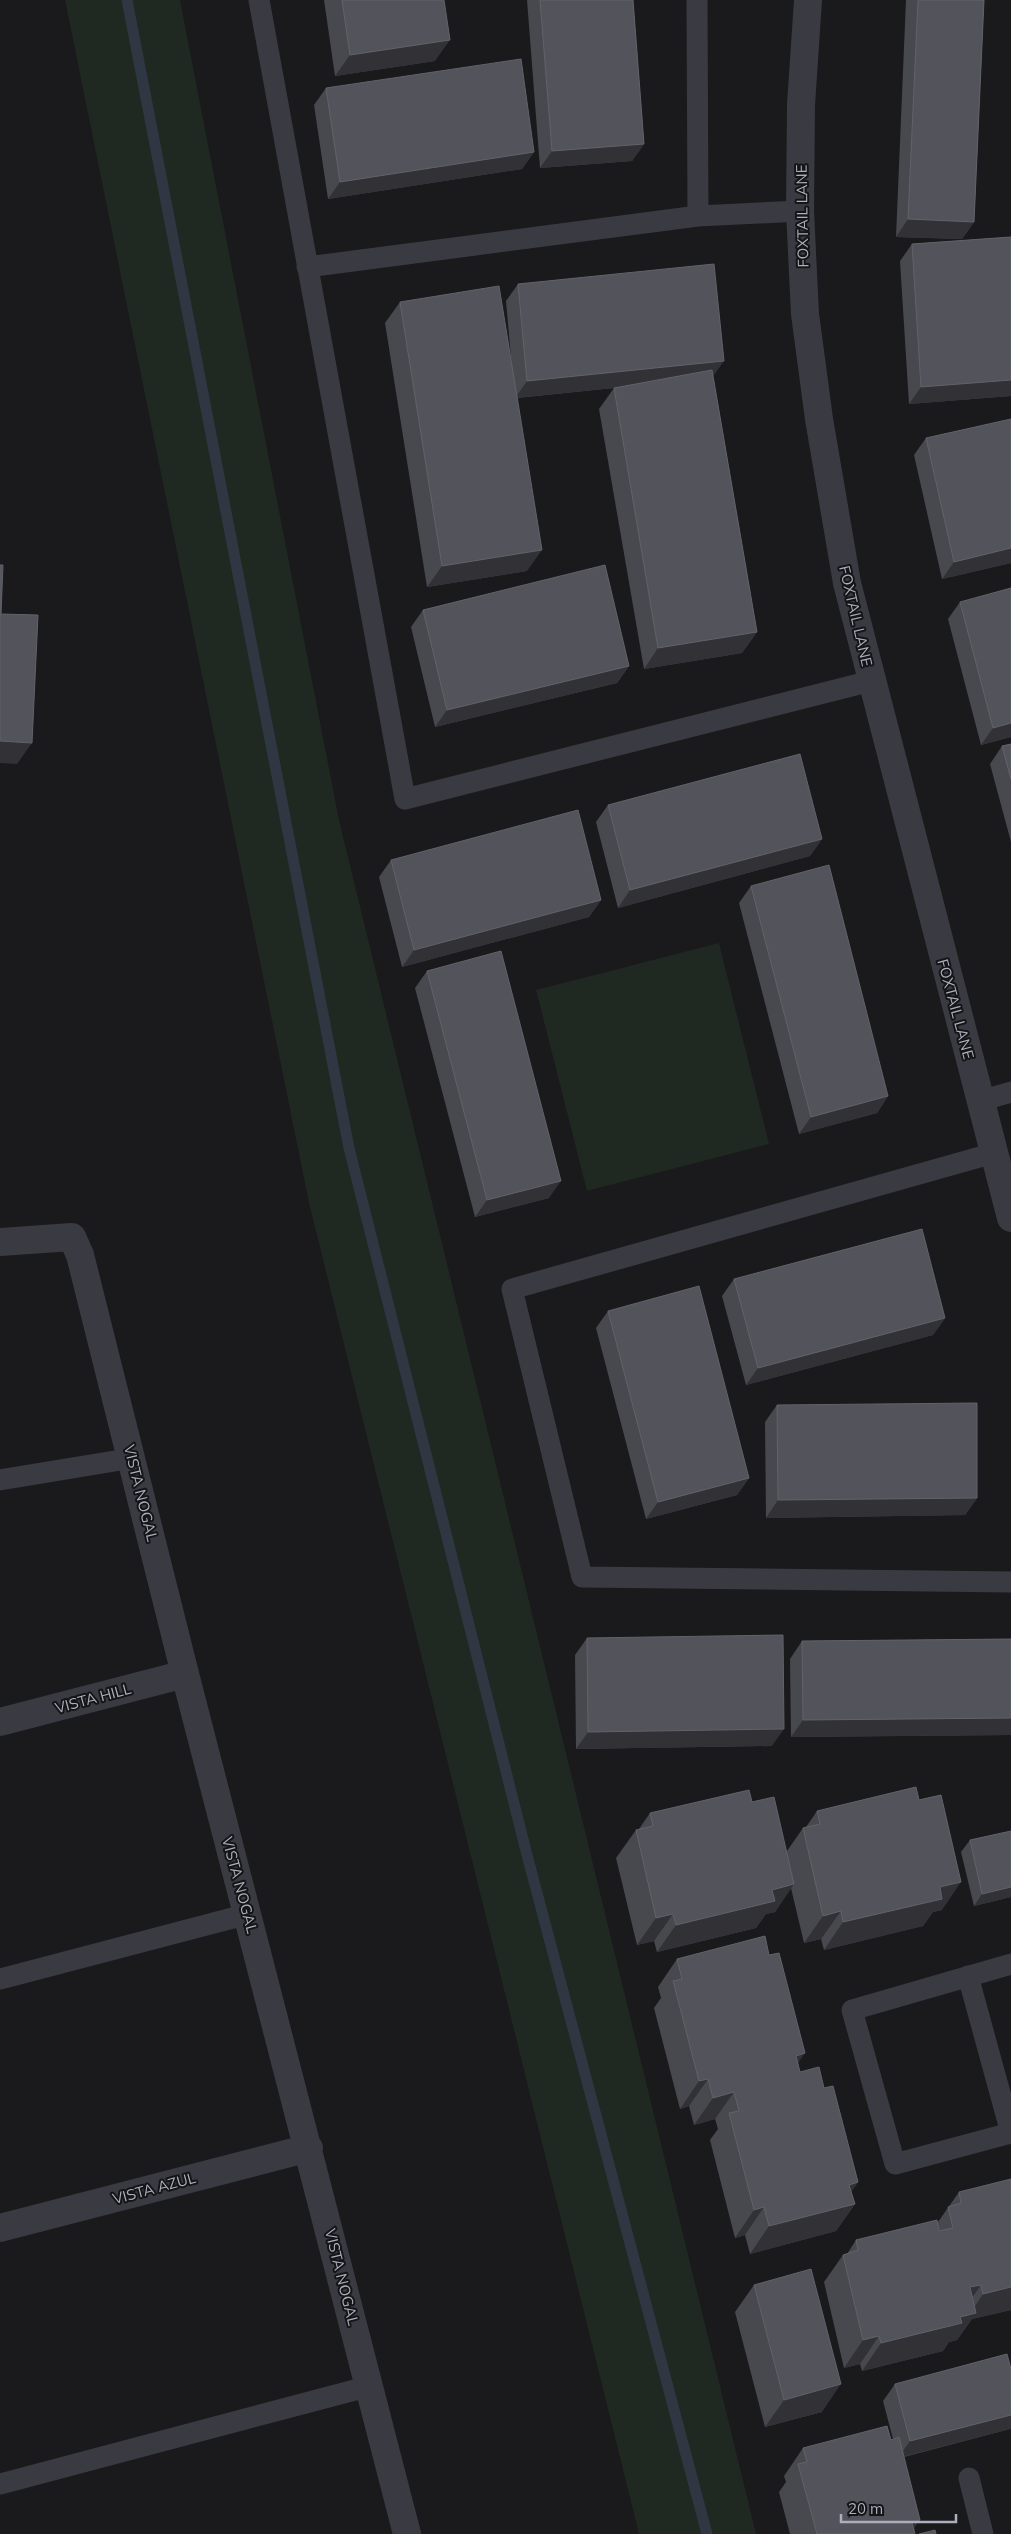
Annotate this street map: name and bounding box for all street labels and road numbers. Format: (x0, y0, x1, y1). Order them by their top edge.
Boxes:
street label: FOXTAIL LANE (792, 164, 812, 268)
street label: FOXTAIL LANE (835, 564, 877, 668)
street label: FOXTAIL LANE (933, 957, 979, 1061)
street label: VISTA NOGAL (120, 1443, 162, 1543)
street label: VISTA HILL (53, 1679, 133, 1717)
street label: VISTA NOGAL (218, 1835, 262, 1935)
street label: VISTA AZUL (110, 2168, 198, 2208)
street label: VISTA NOGAL (321, 2227, 363, 2327)

